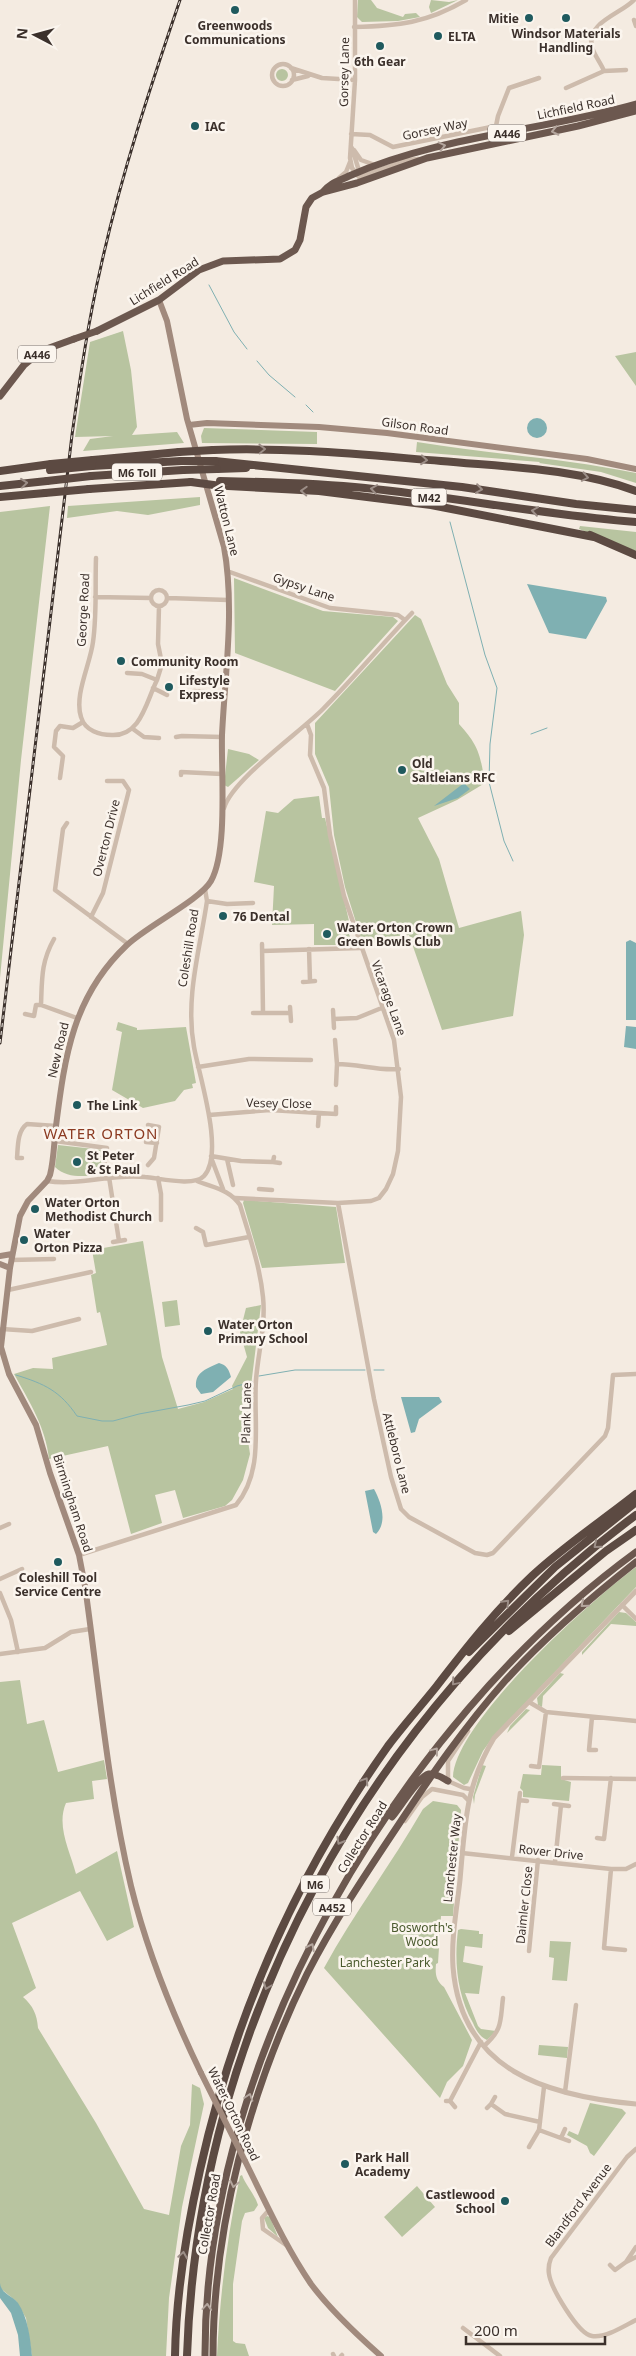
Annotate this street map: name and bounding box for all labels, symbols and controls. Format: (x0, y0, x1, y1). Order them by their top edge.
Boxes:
marker: Greenwoods Communications (229, 4, 241, 16)
north arrow (10, 10, 60, 60)
place label: Mitie (488, 10, 519, 27)
marker: Mitie (523, 12, 535, 24)
marker: Windsor Materials Handling (560, 12, 572, 24)
place label: Greenwoods Communications (184, 17, 286, 48)
place label: Windsor Materials Handling (511, 25, 621, 56)
text: N (12, 27, 32, 40)
place label: ELTA (448, 28, 476, 45)
marker: ELTA (432, 30, 444, 42)
street label: Gorsey Lane (335, 37, 353, 107)
marker: 6th Gear (374, 40, 386, 52)
place label: 6th Gear (354, 53, 406, 70)
street label: Lichfield Road (536, 90, 616, 124)
street label: Gorsey Way (401, 114, 470, 144)
place label: IAC (205, 118, 226, 135)
marker: IAC (189, 120, 201, 132)
road number: A446 (488, 125, 526, 142)
one-way arrow (550, 125, 559, 136)
one-way arrow (437, 141, 446, 152)
street label: Lichfield Road (126, 253, 202, 309)
road number: A446 (18, 346, 56, 362)
street label: Gilson Road (380, 413, 450, 439)
one-way arrow (258, 444, 266, 454)
one-way arrow (420, 454, 428, 465)
road number: M6 Toll (112, 464, 162, 481)
one-way arrow (581, 471, 590, 481)
one-way arrow (20, 478, 28, 489)
one-way arrow (475, 483, 483, 494)
street label: Watton Lane (210, 484, 244, 558)
one-way arrow (370, 484, 378, 495)
one-way arrow (300, 485, 308, 496)
road number: M42 (412, 488, 446, 506)
one-way arrow (531, 506, 539, 517)
street label: Gypsy Lane (271, 568, 337, 606)
street label: George Road (73, 573, 93, 647)
place label: Community Room (131, 653, 239, 670)
marker: Community Room (115, 655, 127, 667)
place label: Lifestyle Express (179, 672, 230, 703)
marker: Lifestyle Express (163, 681, 175, 693)
place label: Old Saltleians RFC (412, 755, 496, 786)
marker: Old Saltleians RFC (396, 764, 408, 776)
street label: Overton Drive (88, 797, 124, 878)
street label: Coleshill Road (173, 908, 203, 988)
place label: 76 Dental (233, 908, 290, 925)
marker: 76 Dental (217, 910, 229, 922)
place label: Water Orton Crown Green Bowls Club (337, 919, 453, 950)
marker: Water Orton Crown Green Bowls Club (321, 928, 333, 940)
street label: Vicarage Lane (368, 958, 411, 1038)
street label: New Road (43, 1020, 73, 1080)
street label: Vesey Close (246, 1094, 312, 1112)
place label: The Link (87, 1097, 138, 1114)
marker: The Link (71, 1099, 83, 1111)
district label: WATER ORTON (44, 1123, 159, 1143)
place label: St Peter & St Paul (87, 1147, 140, 1178)
marker: St Peter & St Paul (71, 1156, 83, 1168)
place label: Water Orton Methodist Church (45, 1194, 152, 1225)
marker: Water Orton Methodist Church (29, 1203, 41, 1215)
place label: Water Orton Pizza (34, 1225, 103, 1256)
marker: Water Orton Pizza (18, 1234, 30, 1246)
place label: Water Orton Primary School (218, 1316, 308, 1347)
marker: Water Orton Primary School (202, 1325, 214, 1337)
street label: Plank Lane (237, 1382, 255, 1444)
street label: Attleboro Lane (379, 1411, 415, 1496)
street label: Birmingham Road (49, 1452, 97, 1554)
one-way arrow (594, 1539, 603, 1548)
marker: Coleshill Tool Service Centre (52, 1556, 64, 1568)
place label: Coleshill Tool Service Centre (15, 1569, 101, 1600)
one-way arrow (581, 1598, 590, 1607)
one-way arrow (500, 1600, 509, 1609)
one-way arrow (452, 1676, 461, 1685)
one-way arrow (429, 1747, 438, 1757)
one-way arrow (359, 1777, 368, 1786)
street label: Collector Road (333, 1798, 391, 1876)
street label: Lanchester Way (439, 1812, 465, 1903)
one-way arrow (336, 1836, 346, 1845)
street label: Rover Drive (518, 1840, 584, 1864)
street label: Daimler Close (511, 1865, 537, 1945)
road number: M6 (301, 1876, 329, 1892)
road number: A452 (313, 1898, 351, 1915)
park label: Bosworth's Wood (391, 1919, 453, 1950)
one-way arrow (305, 1943, 315, 1952)
park label: Lanchester Park (340, 1954, 431, 1971)
one-way arrow (262, 1981, 273, 1990)
street label: Water Orton Road (204, 2064, 264, 2164)
one-way arrow (243, 2093, 253, 2102)
place label: Park Hall Academy (355, 2149, 410, 2180)
marker: Park Hall Academy (339, 2158, 351, 2170)
street label: Blandford Avenue (541, 2159, 615, 2251)
street label: Collector Road (194, 2172, 224, 2256)
one-way arrow (229, 2179, 240, 2188)
place label: Castlewood School (426, 2186, 495, 2217)
marker: Castlewood School (499, 2195, 511, 2207)
one-way arrow (178, 2251, 188, 2260)
one-way arrow (201, 2303, 212, 2311)
scale bar (466, 2314, 605, 2346)
text: 200 m (474, 2320, 518, 2340)

